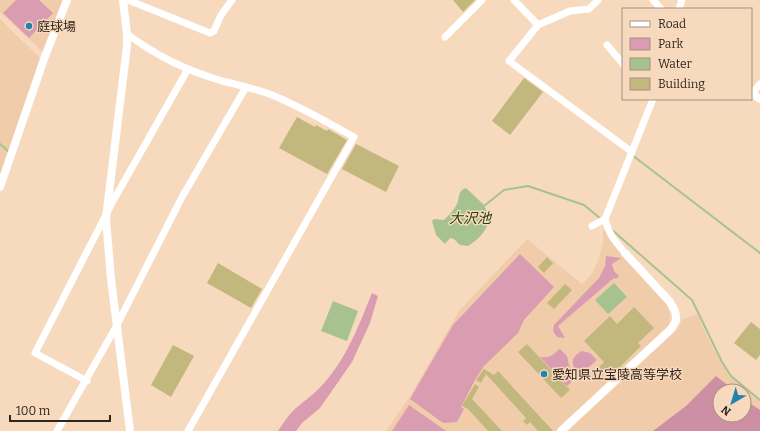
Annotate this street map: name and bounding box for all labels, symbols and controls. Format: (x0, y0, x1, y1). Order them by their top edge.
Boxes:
legend (622, 8, 752, 100)
text: Road (658, 17, 686, 31)
place label: 庭球場 (37, 19, 76, 34)
marker: 庭球場 (24, 21, 34, 31)
text: Park (658, 37, 684, 51)
text: Water (658, 57, 693, 71)
text: Building (658, 77, 705, 91)
water label: 大沢池 (449, 210, 493, 227)
place label: 愛知県立宝陵高等学校 (552, 367, 682, 382)
marker: 愛知県立宝陵高等学校 (539, 369, 549, 379)
north arrow (712, 383, 752, 423)
scale bar (10, 397, 110, 423)
text: N (718, 402, 734, 418)
text: 100 m (16, 404, 51, 418)

